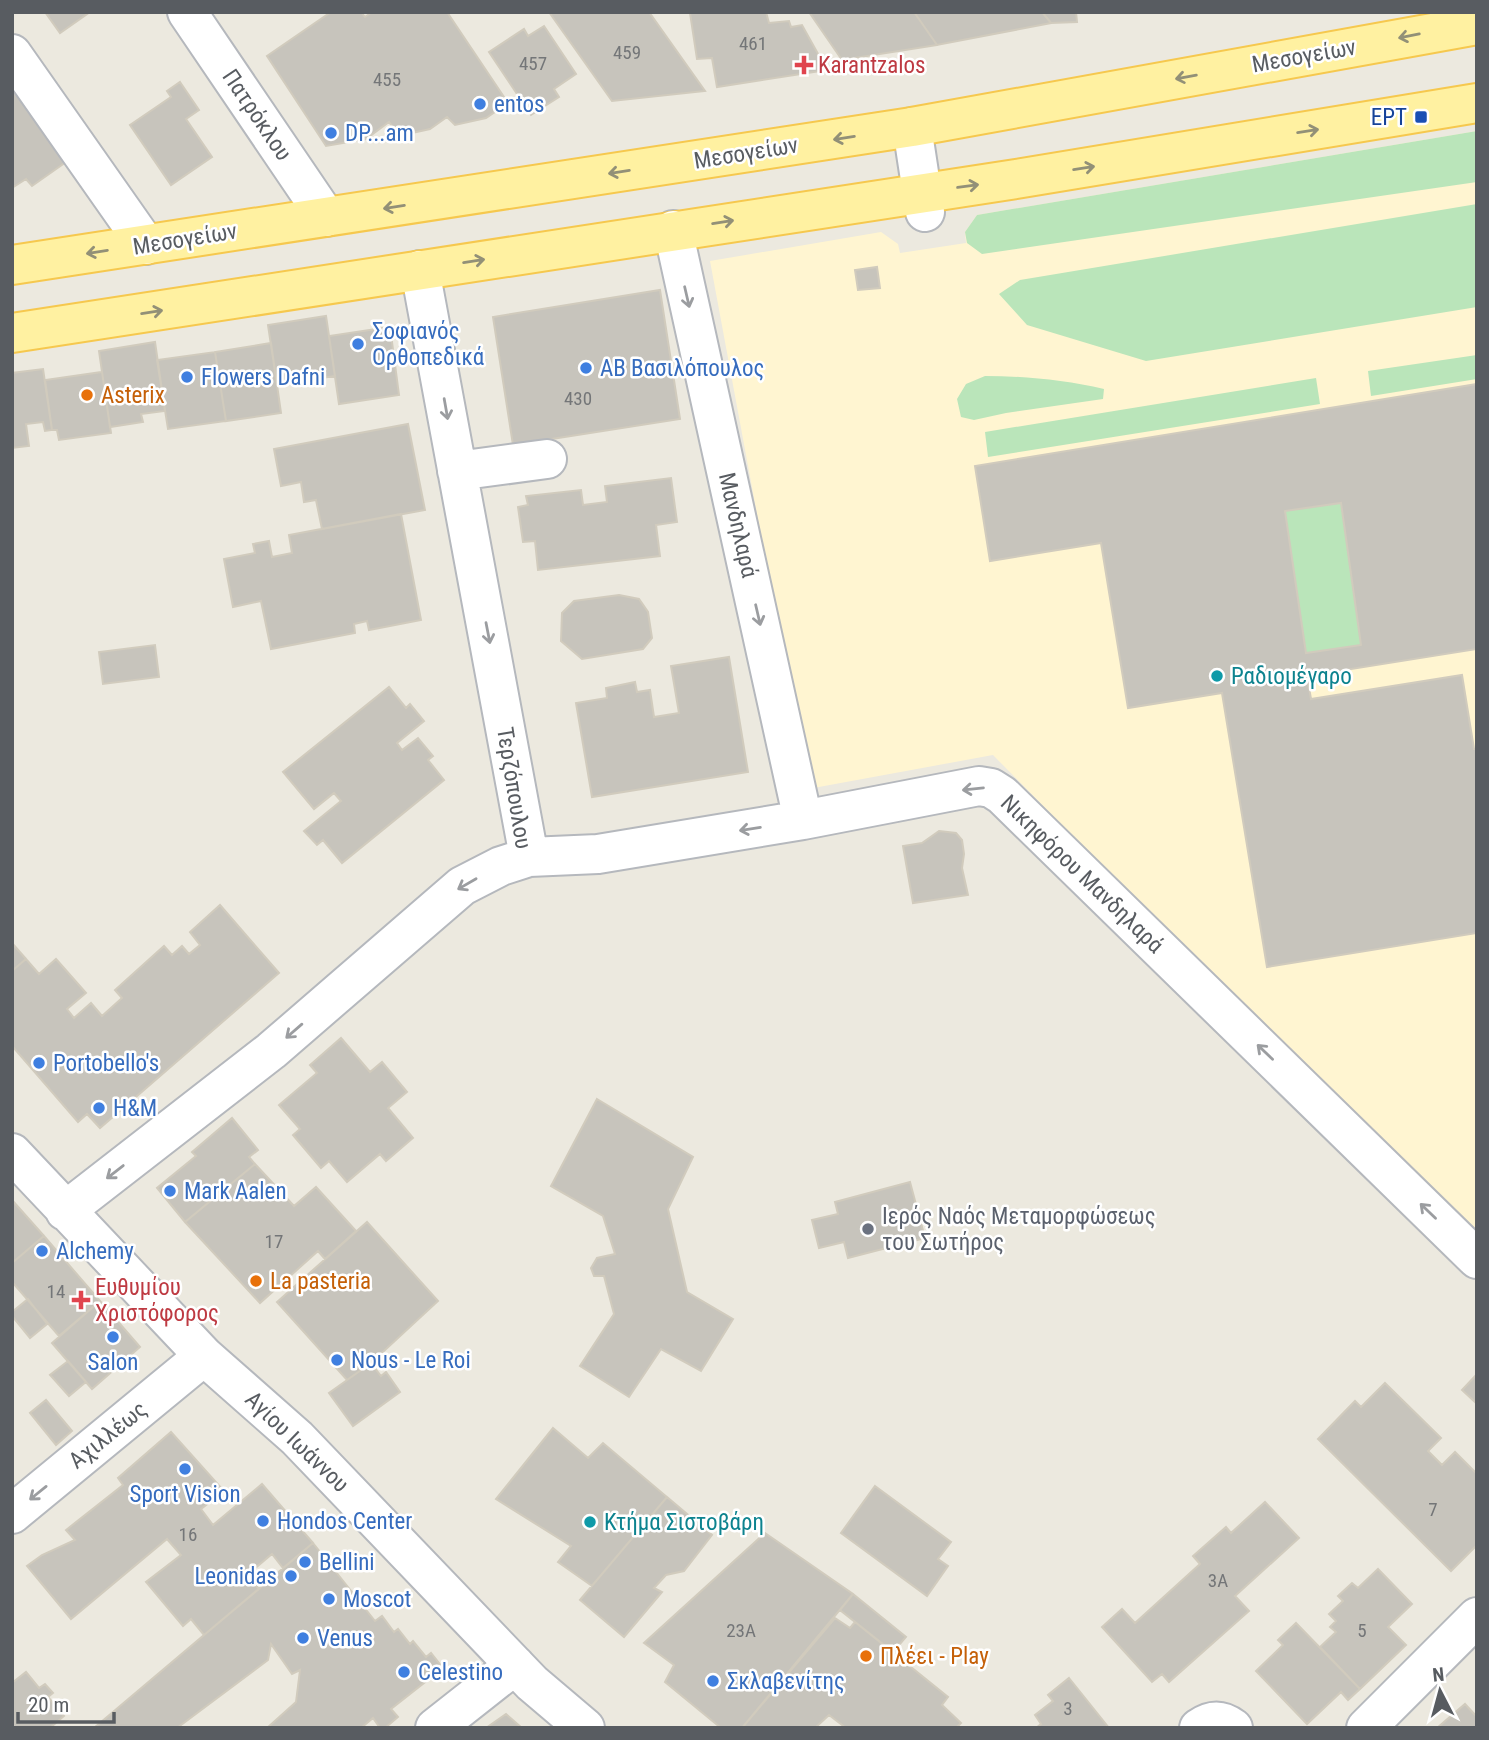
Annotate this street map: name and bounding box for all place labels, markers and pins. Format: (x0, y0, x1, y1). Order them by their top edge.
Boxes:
place label: Karantzalos (818, 52, 926, 79)
marker: Karantzalos (796, 57, 812, 73)
place label: entos (494, 91, 545, 118)
marker: entos (472, 96, 488, 112)
place label: ΕΡΤ (1371, 104, 1407, 131)
marker: ΕΡΤ (1413, 109, 1429, 125)
place label: DP...am (345, 120, 414, 147)
marker: DP...am (323, 125, 339, 141)
place label: Σοφιανός Ορθοπεδικά (372, 318, 484, 371)
marker: Σοφιανός Ορθοπεδικά (350, 336, 366, 352)
place label: ΑΒ Βασιλόπουλος (600, 355, 764, 382)
marker: ΑΒ Βασιλόπουλος (578, 360, 594, 376)
place label: Flowers Dafni (201, 364, 325, 391)
marker: Flowers Dafni (179, 369, 195, 385)
place label: Asterix (101, 382, 165, 409)
marker: Asterix (79, 387, 95, 403)
place label: Ραδιομέγαρο (1231, 663, 1352, 690)
marker: Ραδιομέγαρο (1209, 668, 1225, 684)
place label: Portobello's (53, 1050, 159, 1077)
marker: Portobello's (31, 1055, 47, 1071)
place label: H&M (113, 1095, 157, 1122)
marker: H&M (91, 1100, 107, 1116)
place label: Mark Aalen (184, 1178, 287, 1205)
marker: Mark Aalen (162, 1183, 178, 1199)
place label: Ιερός Ναός Μεταμορφώσεως του Σωτήρος (882, 1203, 1156, 1256)
marker: Ιερός Ναός Μεταμορφώσεως του Σωτήρος (860, 1221, 876, 1237)
place label: Alchemy (56, 1238, 134, 1265)
marker: Alchemy (34, 1243, 50, 1259)
place label: La pasteria (270, 1268, 371, 1295)
marker: La pasteria (248, 1273, 264, 1289)
place label: Ευθυμίου Χριστόφορος (95, 1274, 219, 1327)
marker: Ευθυμίου Χριστόφορος (73, 1292, 89, 1308)
marker: Salon (105, 1329, 121, 1345)
place label: Nous - Le Roi (351, 1347, 471, 1374)
place label: Salon (88, 1349, 138, 1376)
marker: Nous - Le Roi (329, 1352, 345, 1368)
marker: Sport Vision (177, 1461, 193, 1477)
place label: Sport Vision (129, 1481, 241, 1508)
place label: Hondos Center (277, 1508, 412, 1535)
place label: Κτήμα Σιστοβάρη (604, 1509, 764, 1536)
marker: Hondos Center (255, 1513, 271, 1529)
marker: Κτήμα Σιστοβάρη (582, 1514, 598, 1530)
place label: Bellini (319, 1549, 375, 1576)
marker: Bellini (297, 1554, 313, 1570)
place label: Leonidas (194, 1563, 277, 1590)
marker: Leonidas (283, 1568, 299, 1584)
place label: Moscot (343, 1586, 411, 1613)
marker: Moscot (321, 1591, 337, 1607)
place label: Venus (317, 1625, 373, 1652)
marker: Venus (295, 1630, 311, 1646)
place label: Πλέει - Play (880, 1643, 989, 1670)
marker: Πλέει - Play (858, 1648, 874, 1664)
place label: Celestino (418, 1659, 503, 1686)
marker: Celestino (396, 1664, 412, 1680)
place label: Σκλαβενίτης (727, 1668, 845, 1695)
marker: Σκλαβενίτης (705, 1673, 721, 1689)

